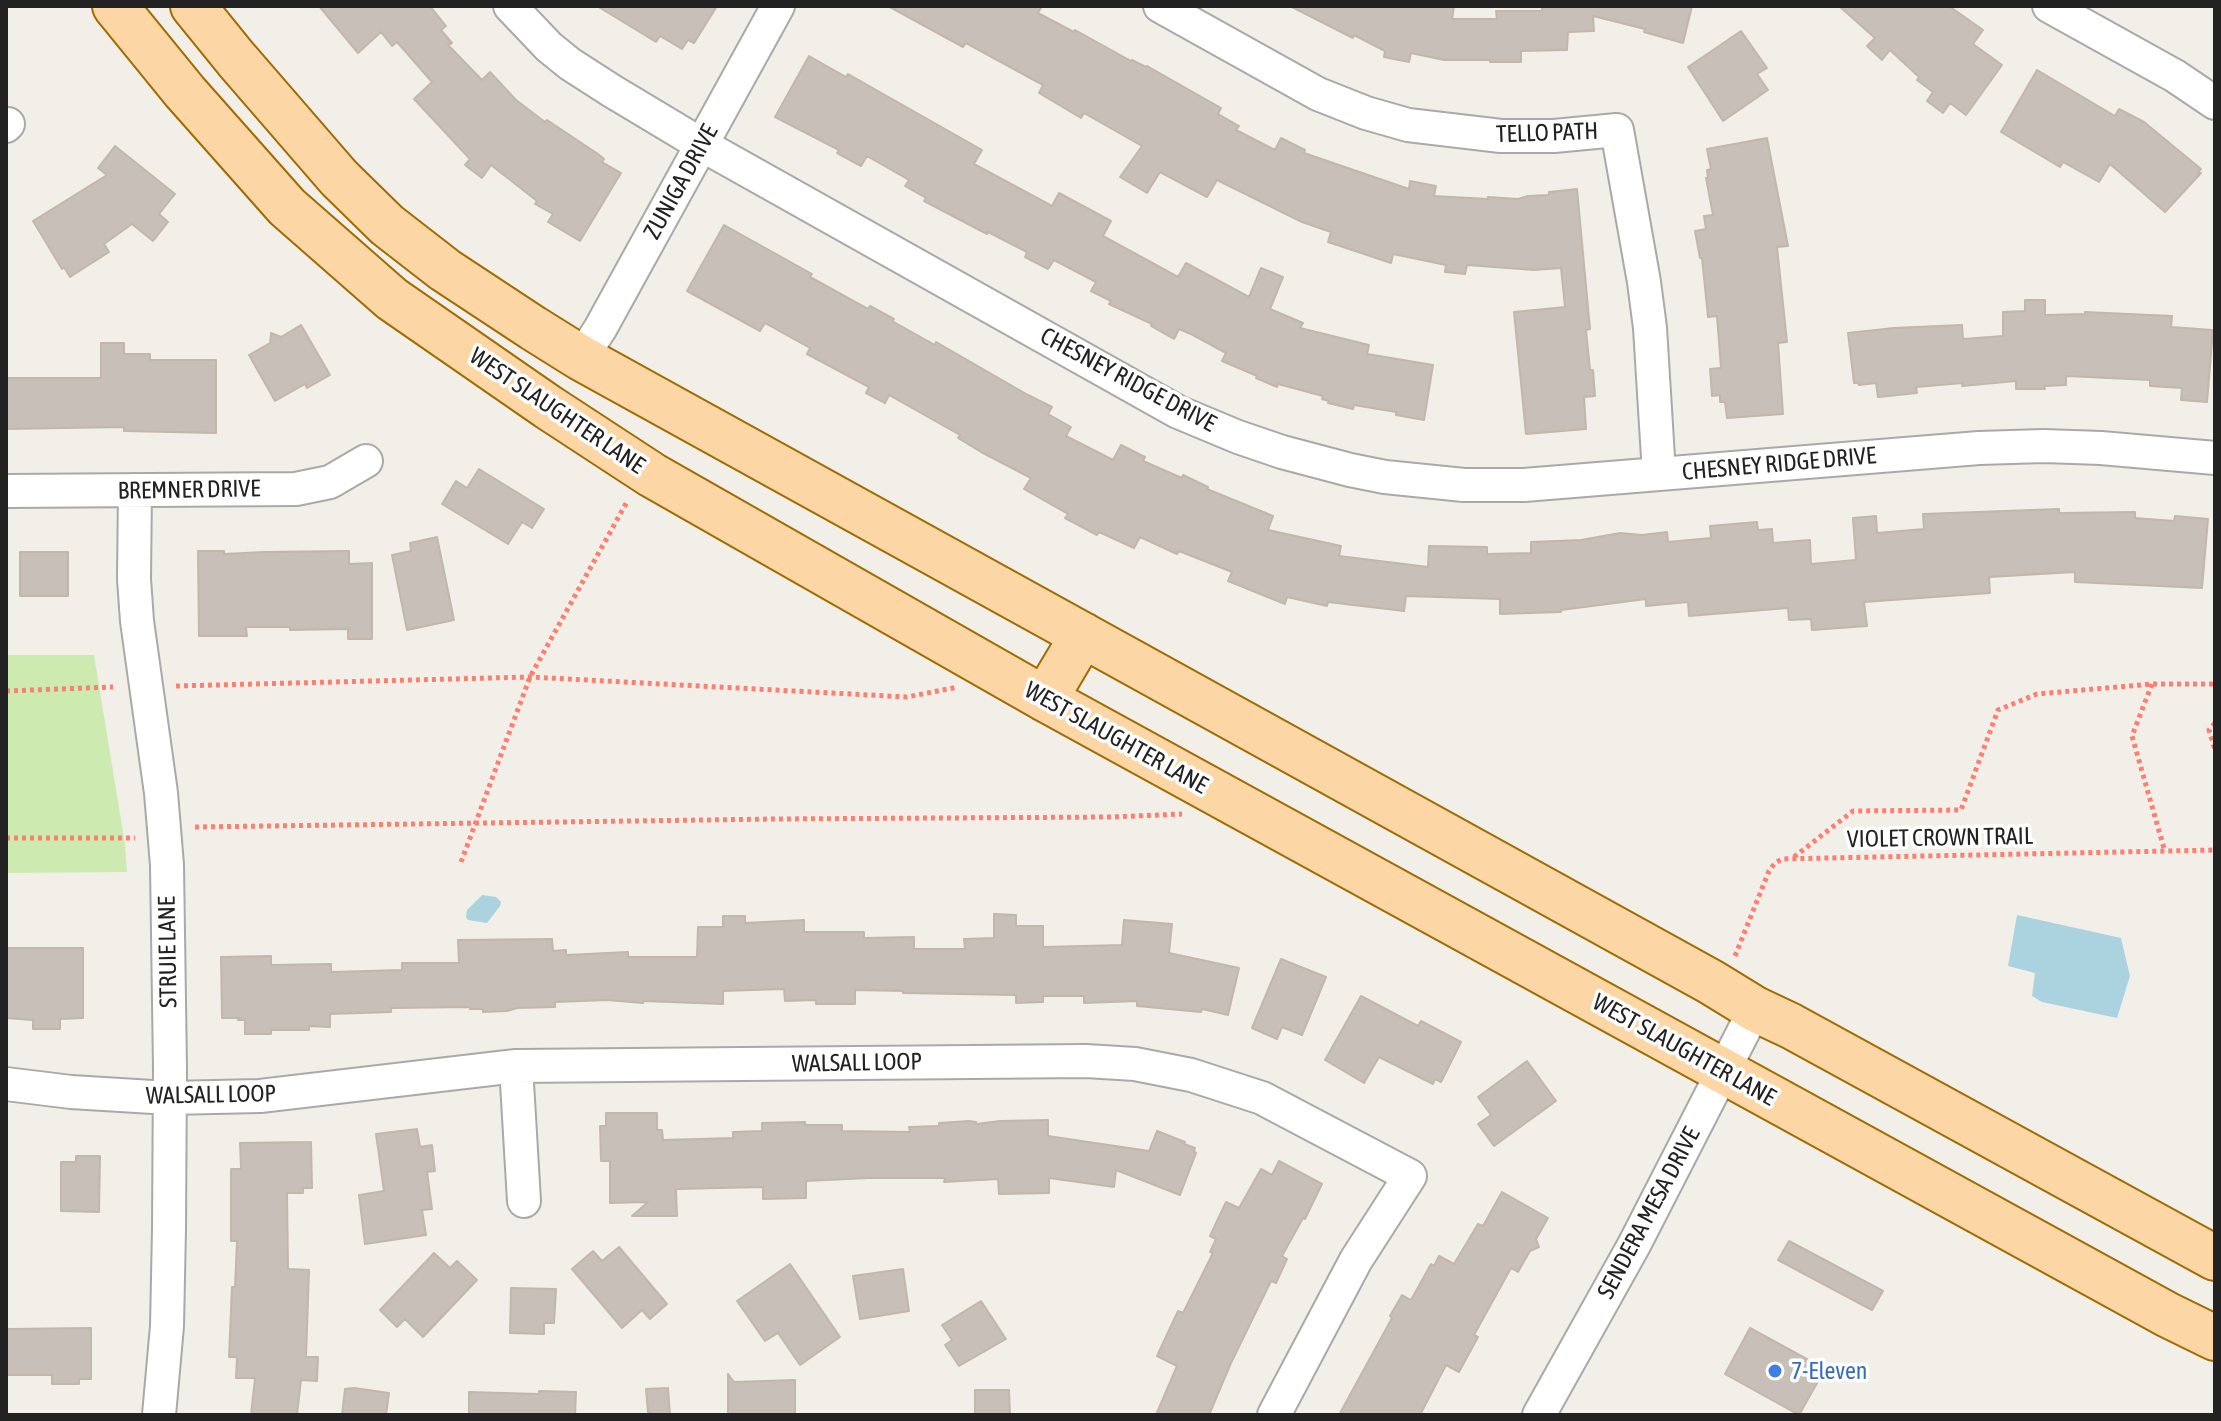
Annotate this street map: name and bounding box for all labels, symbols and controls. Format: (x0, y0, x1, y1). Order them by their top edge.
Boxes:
street label: TELLO PATH (1495, 117, 1599, 149)
street label: ZUNIGA DRIVE (638, 120, 724, 244)
street label: CHESNEY RIDGE DRIVE (1035, 322, 1221, 438)
street label: WEST SLAUGHTER LANE (464, 342, 650, 480)
street label: CHESNEY RIDGE DRIVE (1681, 441, 1877, 487)
street label: BREMNER DRIVE (117, 474, 261, 506)
street label: WEST SLAUGHTER LANE (1019, 676, 1213, 800)
street label: VIOLET CROWN TRAIL (1847, 822, 2033, 854)
street label: STRUIE LANE (153, 896, 183, 1008)
street label: WEST SLAUGHTER LANE (1587, 988, 1781, 1112)
street label: WALSALL LOOP (792, 1047, 922, 1079)
street label: WALSALL LOOP (146, 1079, 276, 1111)
street label: SENDERA MESA DRIVE (1592, 1122, 1706, 1304)
place label: 7-Eleven (1791, 1357, 1867, 1385)
marker: 7-Eleven (1766, 1362, 1784, 1380)

